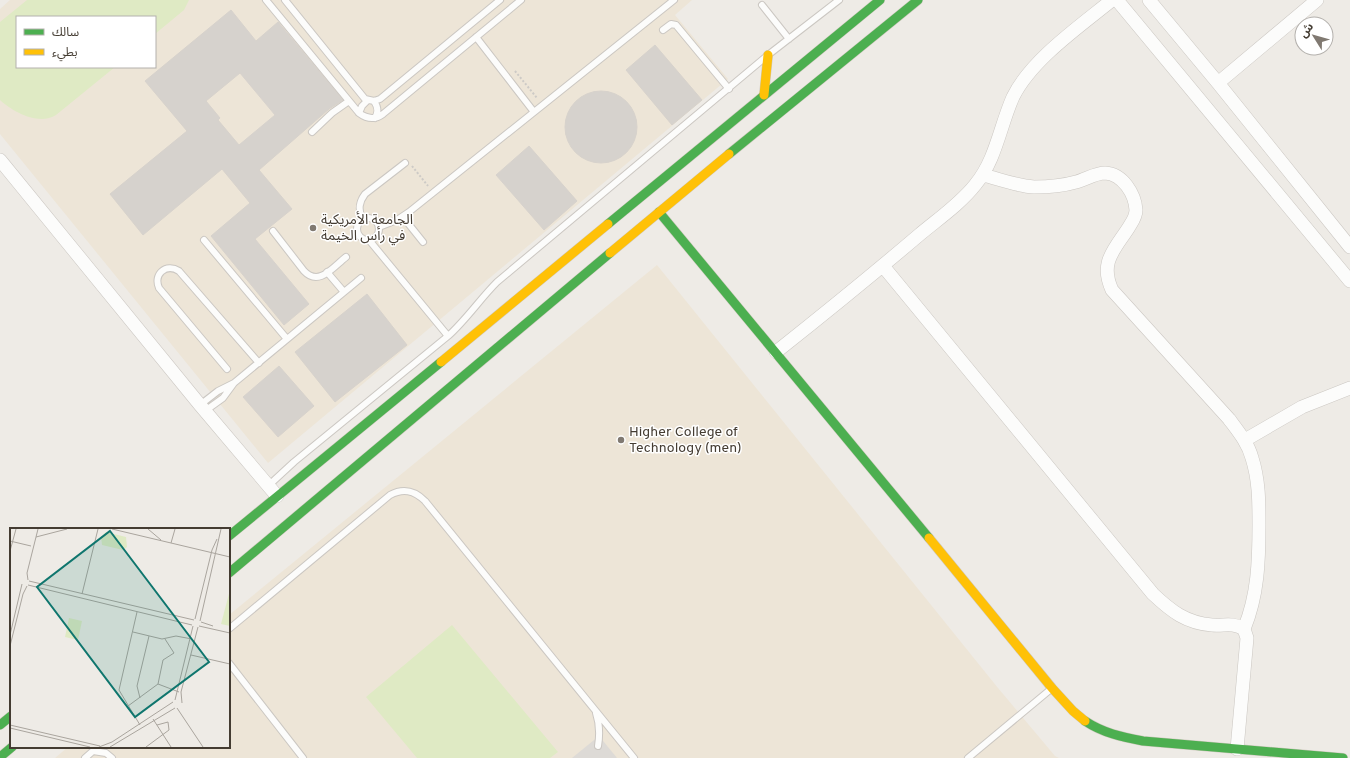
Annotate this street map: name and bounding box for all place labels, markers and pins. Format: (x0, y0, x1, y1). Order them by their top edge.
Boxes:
place label: الجامعة الأمريكية في رأس الخيمة (321, 211, 413, 246)
marker: الجامعة الأمريكية في رأس الخيمة (308, 223, 318, 233)
place label: Higher College of Technology (men) (629, 424, 742, 457)
marker: Higher College of Technology (men) (616, 435, 626, 445)

